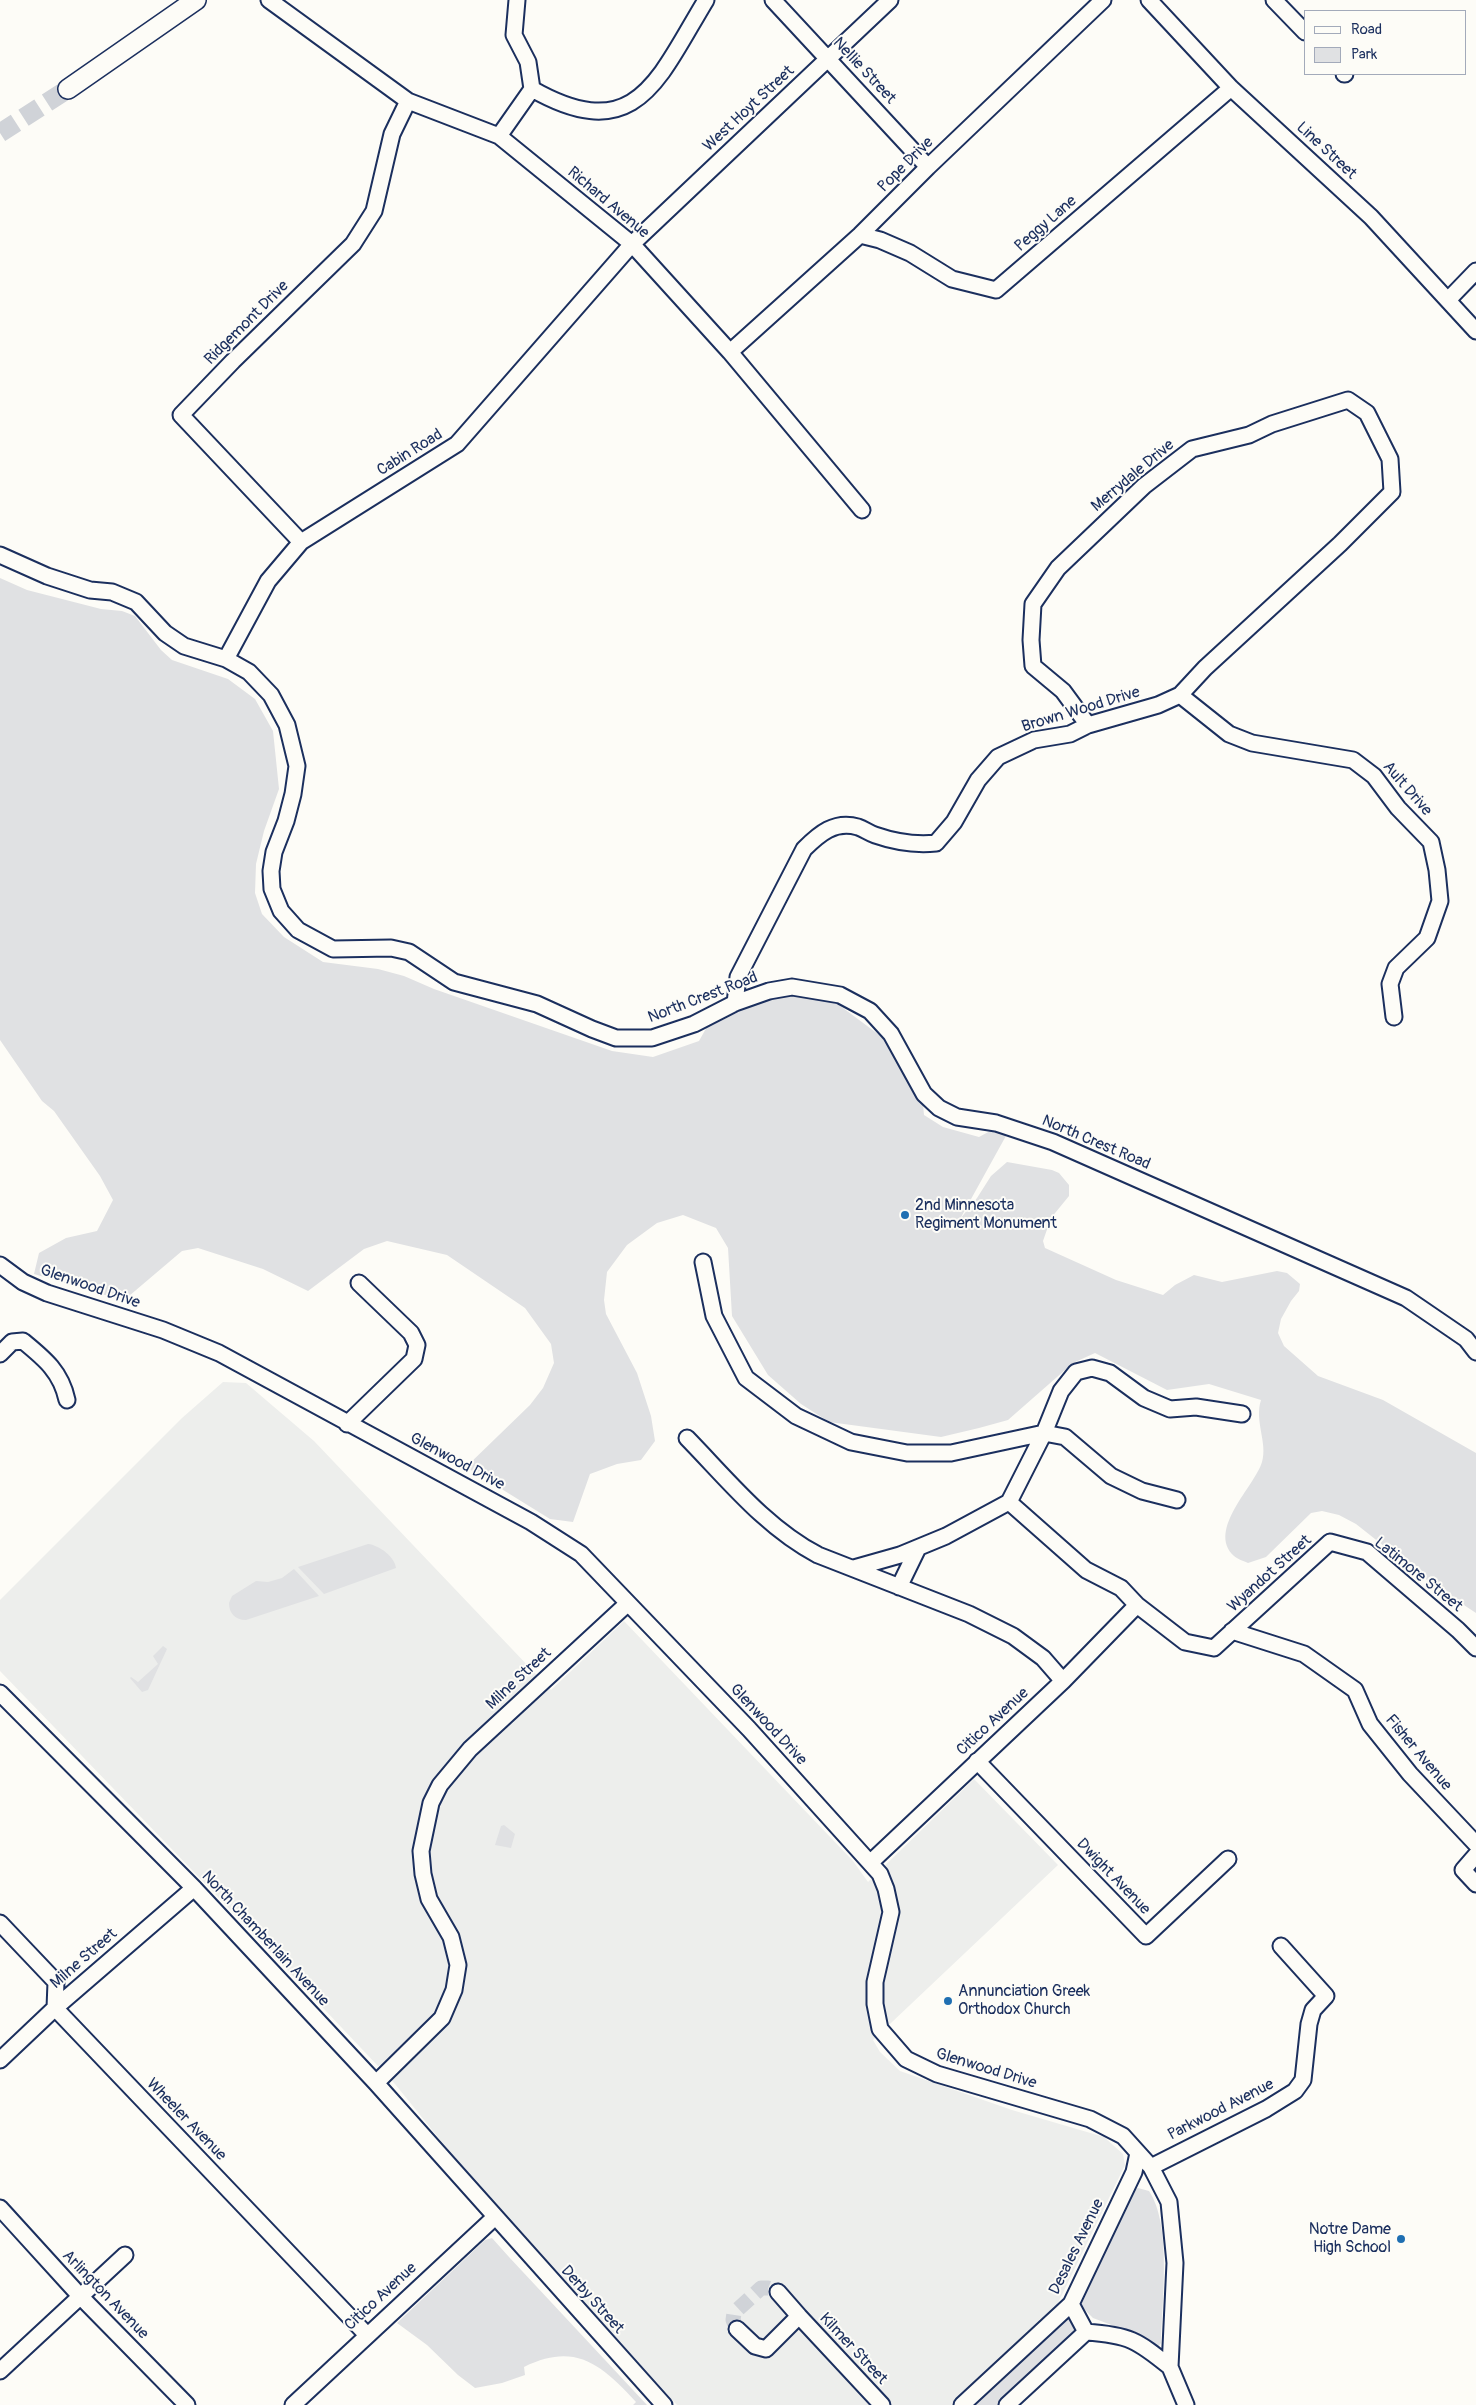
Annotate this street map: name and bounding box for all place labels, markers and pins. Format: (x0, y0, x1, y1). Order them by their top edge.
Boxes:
place label: 2nd Minnesota Regiment Monument (915, 1196, 1057, 1234)
marker: 2nd Minnesota Regiment Monument (899, 1209, 911, 1221)
place label: Annunciation Greek Orthodox Church (958, 1982, 1090, 2020)
marker: Annunciation Greek Orthodox Church (942, 1995, 954, 2007)
place label: Notre Dame High School (1309, 2220, 1391, 2258)
marker: Notre Dame High School (1395, 2233, 1407, 2245)

